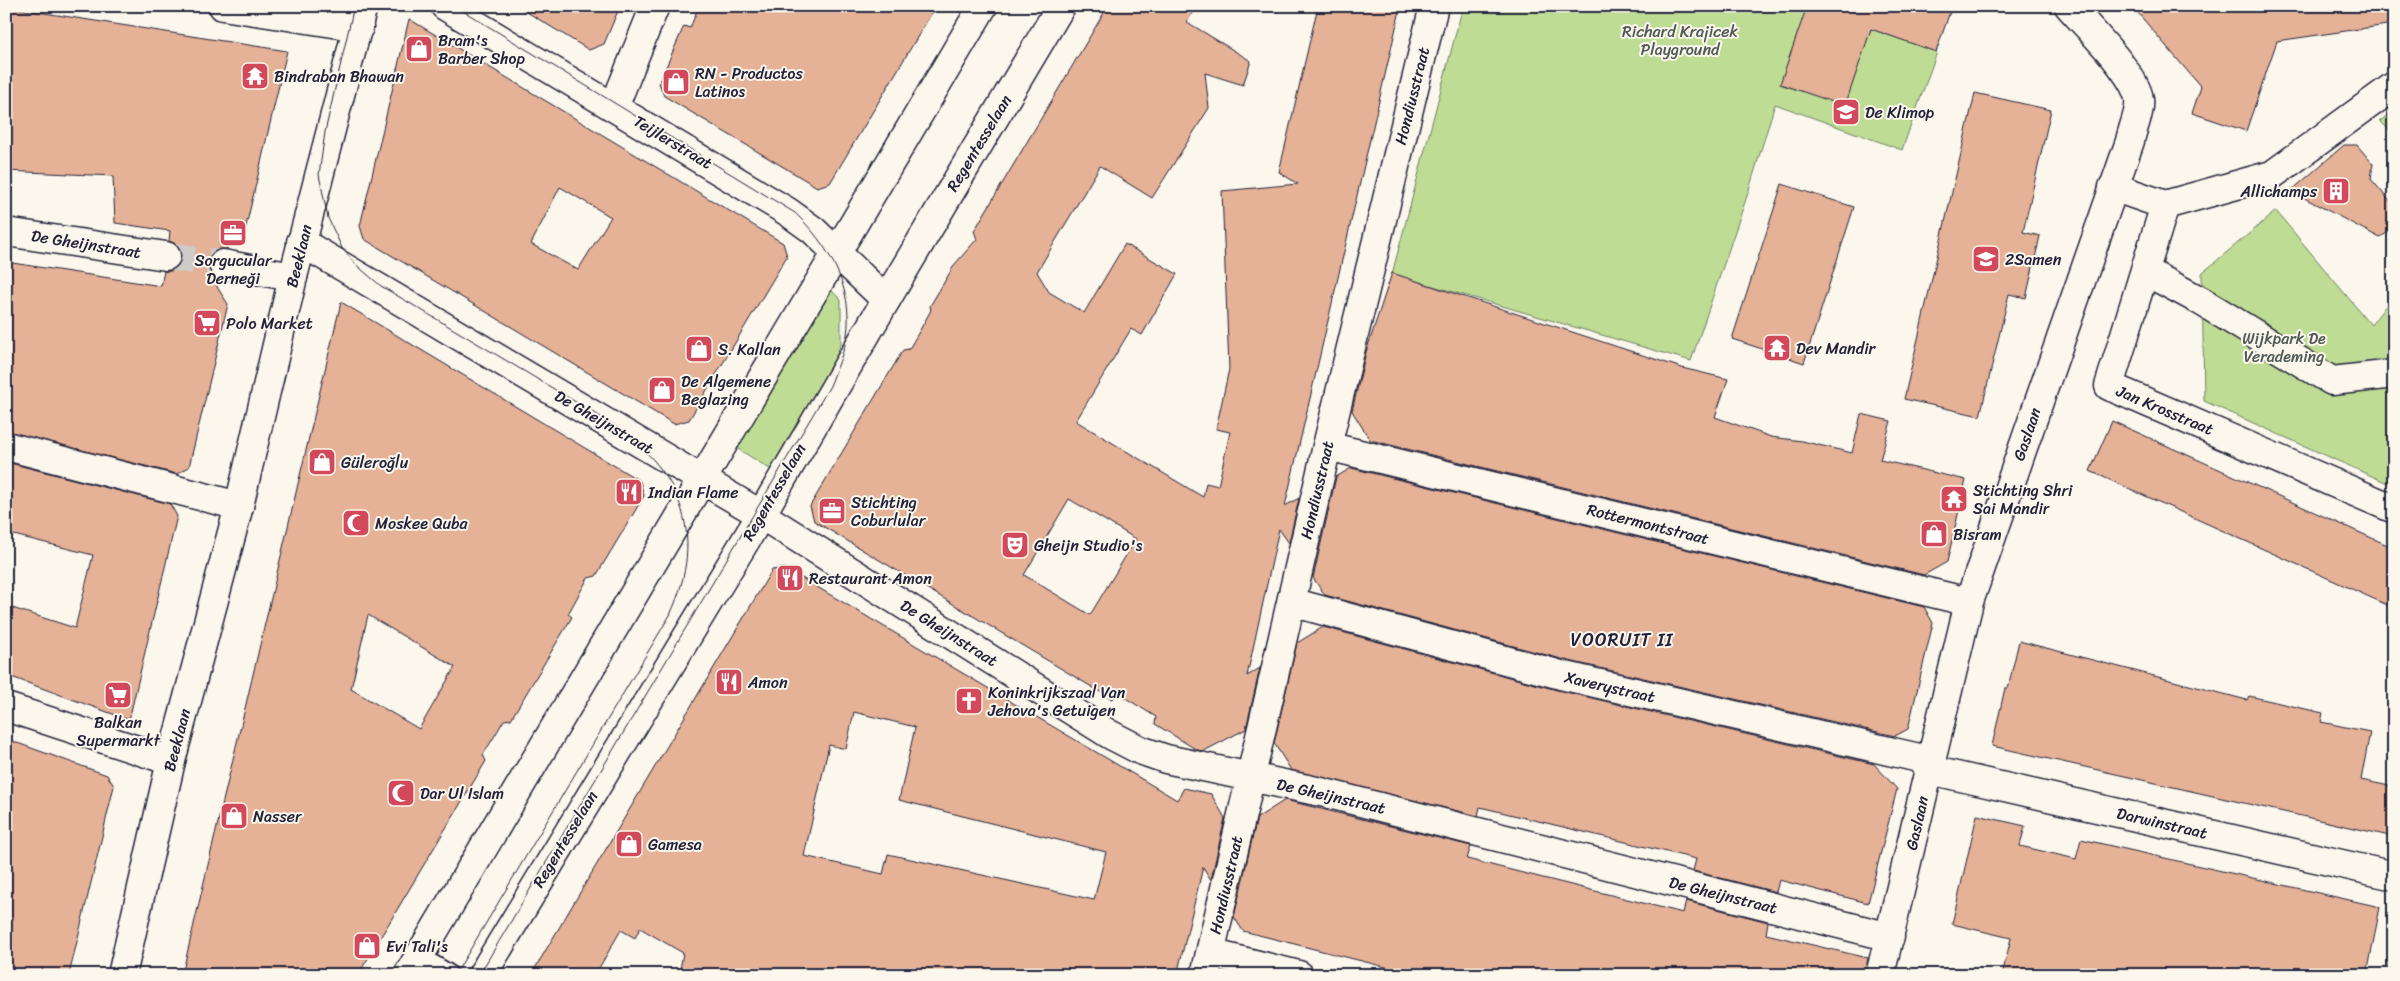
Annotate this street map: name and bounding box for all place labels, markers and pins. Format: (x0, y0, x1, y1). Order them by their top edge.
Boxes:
place label: Bram's Barber Shop (438, 26, 526, 73)
shop icon: Bram's Barber Shop (404, 34, 434, 64)
place label: RN - Productos Latinos (695, 59, 803, 106)
temple icon: Bindraban Bhawan (240, 61, 270, 91)
place label: Bindraban Bhawan (274, 62, 404, 91)
shop icon: RN - Productos Latinos (661, 67, 691, 97)
school or university icon: De Klimop (1831, 97, 1861, 127)
place label: De Klimop (1865, 98, 1935, 127)
building icon: Allichamps (2321, 176, 2351, 206)
place label: Allichamps (2239, 177, 2318, 206)
office icon: Sorgucular Derneği (218, 218, 248, 248)
school or university icon: 2Samen (1971, 244, 2001, 274)
place label: 2Samen (2005, 245, 2062, 274)
place label: Sorgucular Derneği (194, 246, 273, 293)
supermarket icon: Polo Market (192, 308, 222, 338)
place label: Polo Market (226, 309, 313, 338)
temple icon: Dev Mandir (1762, 333, 1792, 363)
shop icon: S. Kallan (684, 334, 714, 364)
place label: Dev Mandir (1796, 334, 1877, 363)
place label: S. Kallan (718, 335, 781, 364)
place label: De Algemene Beglazing (681, 367, 771, 414)
shop icon: De Algemene Beglazing (647, 375, 677, 405)
shop icon: Güleroğlu (307, 447, 337, 477)
place label: Güleroğlu (341, 448, 409, 477)
place label: Stichting Shri Sai Mandir (1973, 476, 2073, 523)
restaurant icon: Indian Flame (614, 477, 644, 507)
place label: Indian Flame (647, 478, 739, 507)
temple icon: Stichting Shri Sai Mandir (1939, 484, 1969, 514)
place label: Stichting Coburlular (851, 488, 927, 535)
office icon: Stichting Coburlular (817, 496, 847, 526)
mosque icon: Moskee Quba (341, 508, 371, 538)
place label: Moskee Quba (375, 509, 469, 538)
shop icon: Bisram (1919, 519, 1949, 549)
place label: Bisram (1953, 520, 2002, 549)
theatre icon: Gheijn Studio's (1000, 530, 1030, 560)
place label: Gheijn Studio's (1034, 531, 1143, 560)
restaurant icon: Restaurant Amon (775, 563, 805, 593)
place label: Restaurant Amon (809, 564, 932, 593)
restaurant icon: Amon (714, 667, 744, 697)
place label: Amon (747, 668, 788, 697)
place label: Koninkrijkszaal Van Jehova's Getuigen (987, 678, 1126, 725)
supermarket icon: Balkan Supermarkt (103, 680, 133, 710)
church icon: Koninkrijkszaal Van Jehova's Getuigen (954, 686, 984, 716)
place label: Balkan Supermarkt (76, 708, 160, 755)
mosque icon: Dar Ul Islam (386, 778, 416, 808)
place label: Dar Ul Islam (420, 779, 504, 808)
shop icon: Nasser (219, 801, 249, 831)
place label: Nasser (253, 802, 303, 831)
shop icon: Gamesa (614, 829, 644, 859)
place label: Gamesa (648, 830, 702, 859)
shop icon: Evi Tali's (352, 931, 382, 961)
place label: Evi Tali's (386, 932, 448, 961)

